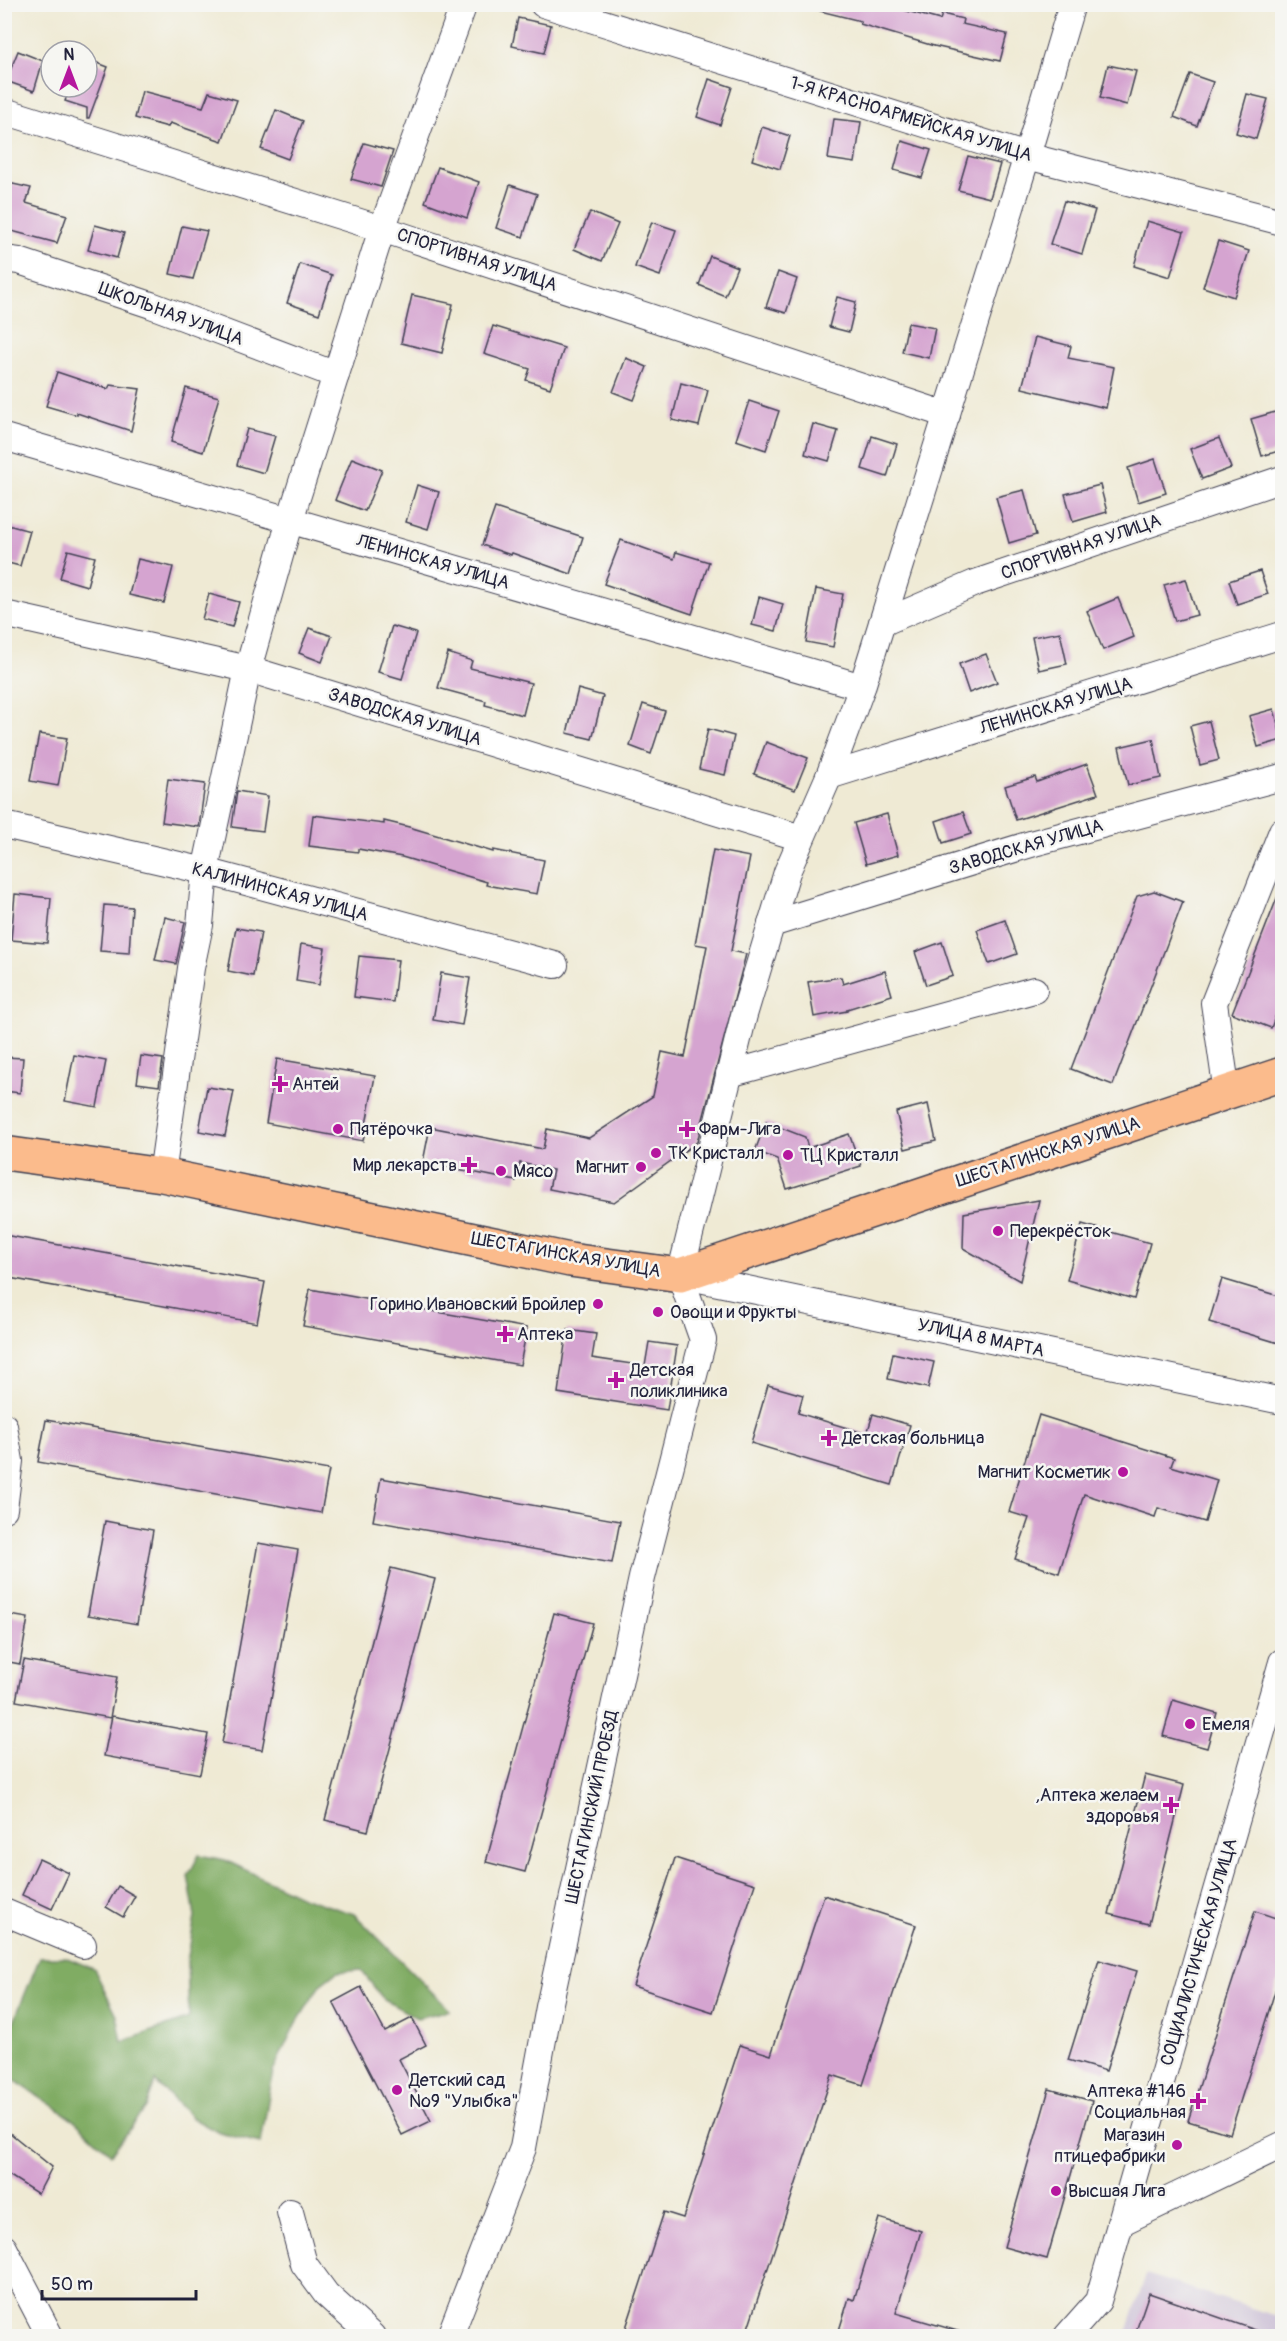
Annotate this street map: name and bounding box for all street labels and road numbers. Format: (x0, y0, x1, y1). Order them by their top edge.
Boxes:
street label: 1-Я КРАСНОАРМЕЙСКАЯ УЛИЦА (787, 71, 1035, 167)
street label: СПОРТИВНАЯ УЛИЦА (394, 223, 561, 297)
street label: ШКОЛЬНАЯ УЛИЦА (95, 277, 247, 351)
street label: СПОРТИВНАЯ УЛИЦА (998, 509, 1164, 585)
street label: ЛЕНИНСКАЯ УЛИЦА (353, 529, 512, 595)
street label: ЛЕНИНСКАЯ УЛИЦА (976, 672, 1135, 740)
street label: ЗАВОДСКАЯ УЛИЦА (325, 683, 485, 751)
street label: ЗАВОДСКАЯ УЛИЦА (946, 814, 1106, 880)
street label: КАЛИНИНСКАЯ УЛИЦА (189, 857, 371, 927)
street label: ШЕСТАГИНСКАЯ УЛИЦА (953, 1111, 1143, 1193)
street label: ШЕСТАГИНСКАЯ УЛИЦА (469, 1227, 663, 1283)
street label: УЛИЦА 8 МАРТА (916, 1313, 1047, 1363)
street label: ШЕСТАГИНСКИЙ ПРОЕЗД (560, 1708, 624, 1906)
street label: СОЦИАЛИСТИЧЕСКАЯ УЛИЦА (1155, 1835, 1243, 2068)

